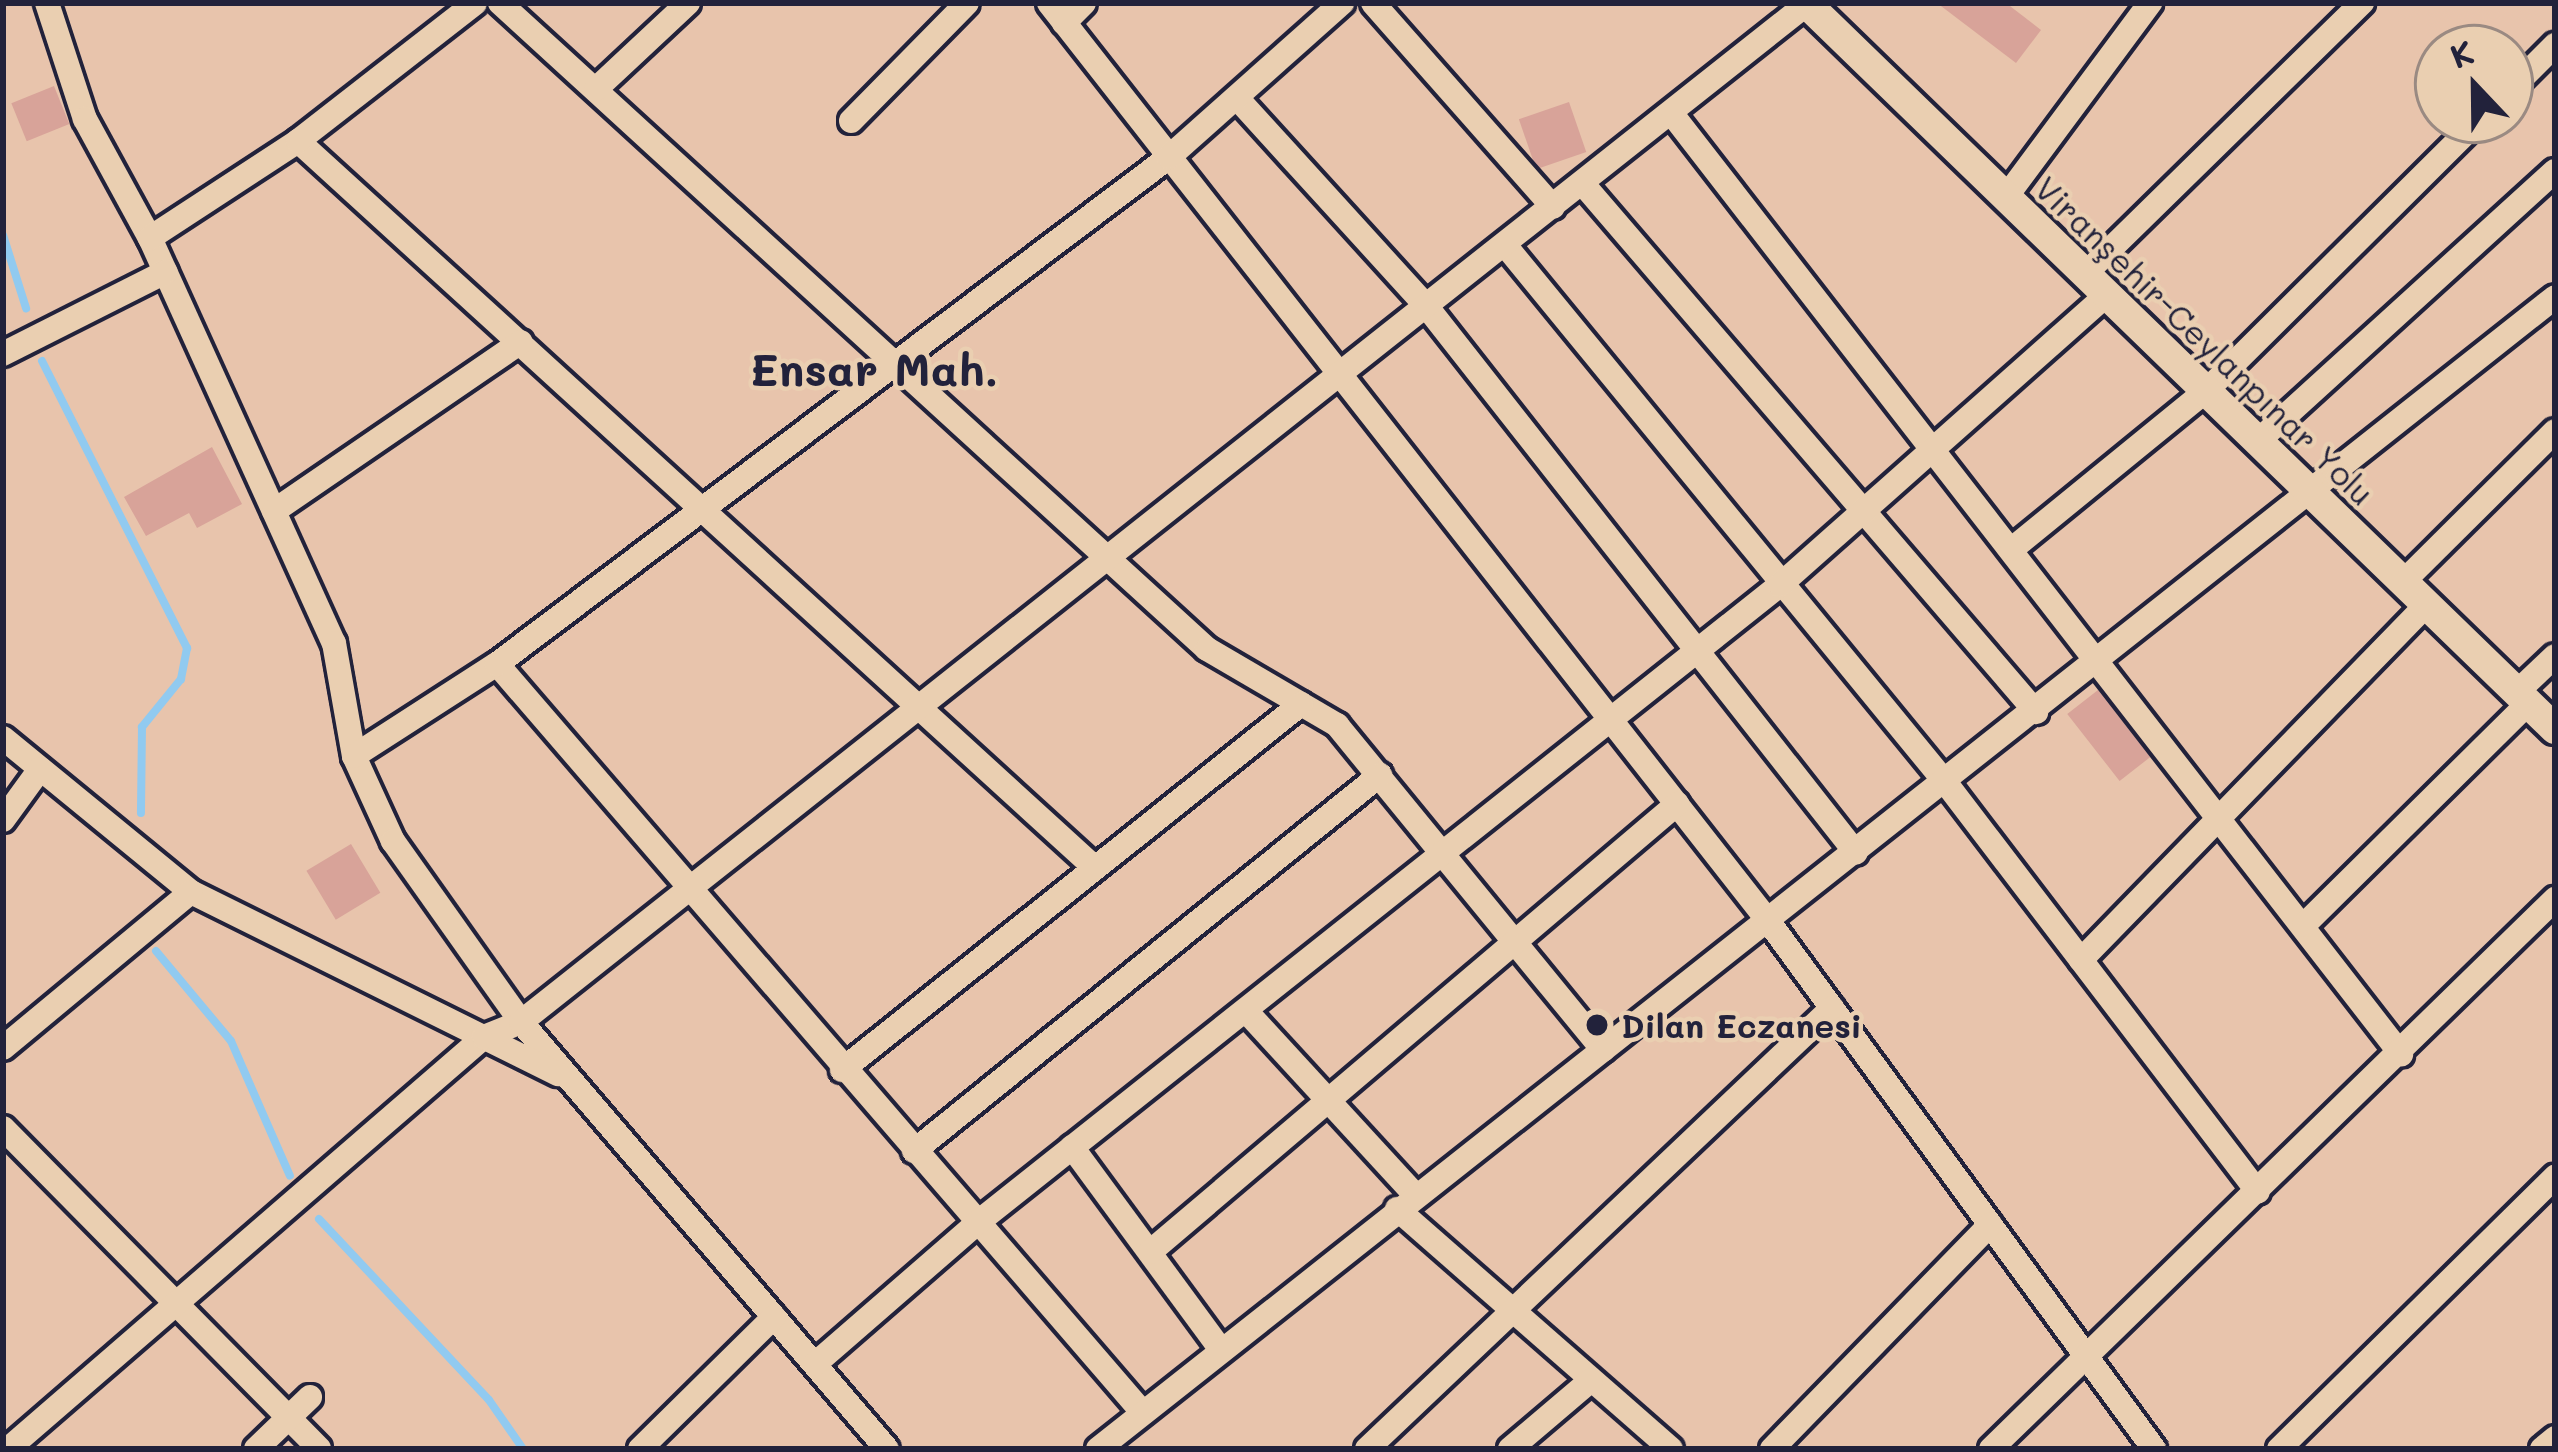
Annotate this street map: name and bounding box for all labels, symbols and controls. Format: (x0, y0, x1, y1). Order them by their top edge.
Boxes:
north arrow (2414, 24, 2534, 144)
text: K (2443, 29, 2480, 77)
street label: Viranşehir-Ceylanpınar Yolu (2027, 168, 2383, 512)
district label: Ensar Mah. (750, 342, 998, 396)
place label: Dilan Eczanesi (1621, 1005, 1862, 1045)
marker: Dilan Eczanesi (1584, 1012, 1610, 1038)

